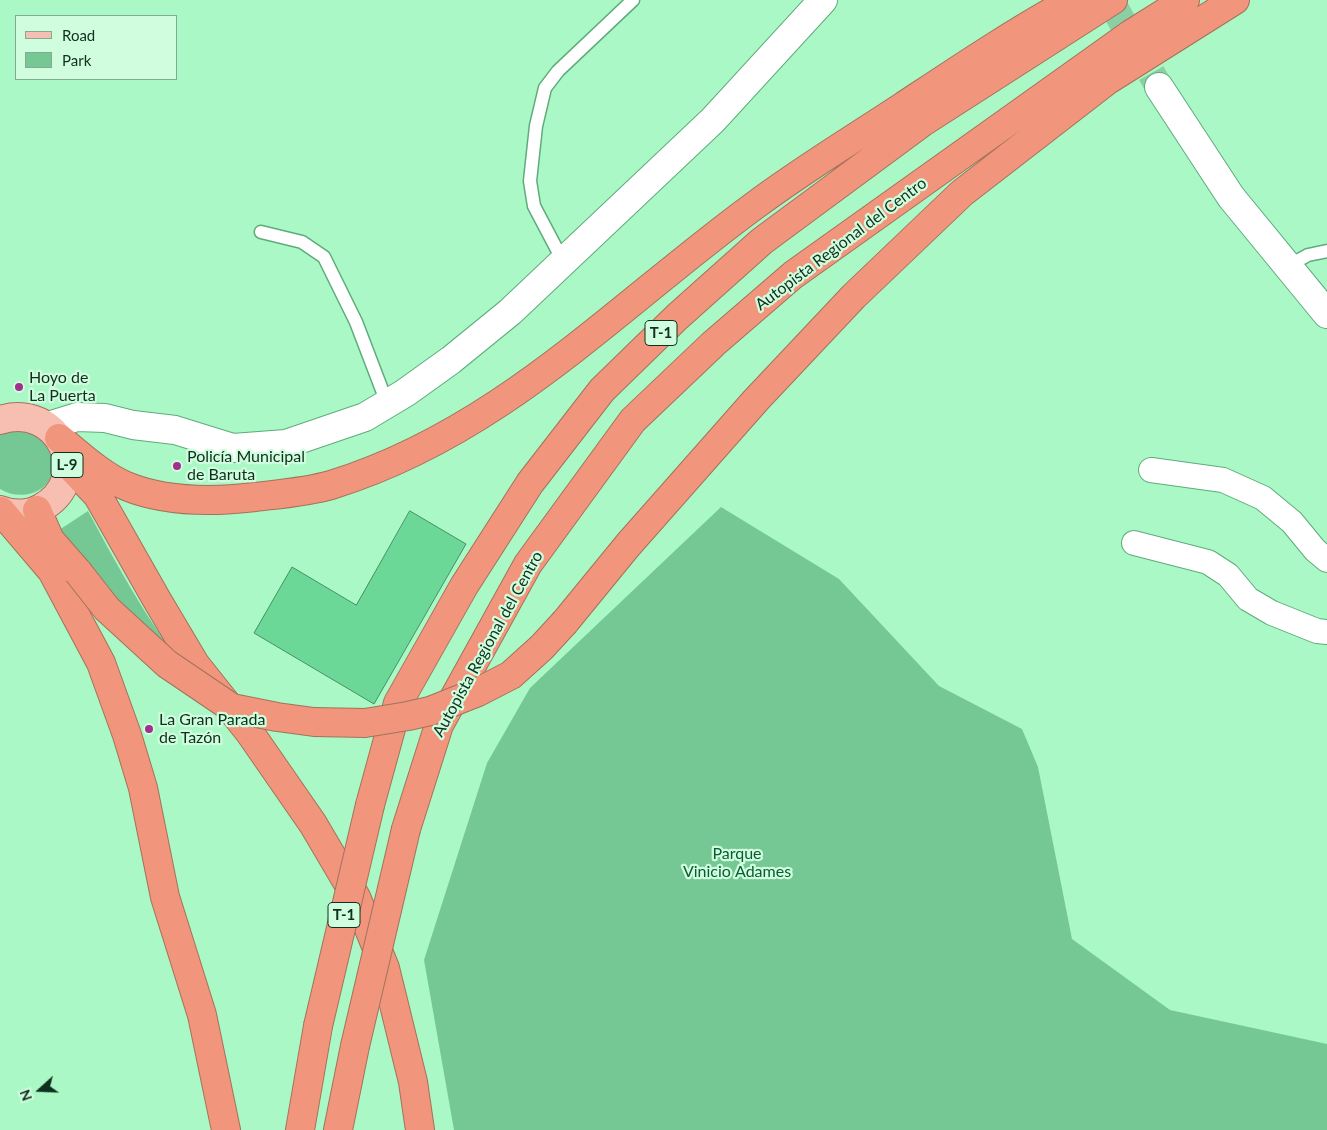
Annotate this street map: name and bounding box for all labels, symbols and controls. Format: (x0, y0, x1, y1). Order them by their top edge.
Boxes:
legend (15, 15, 178, 80)
text: Road (62, 26, 95, 44)
text: Park (62, 51, 91, 69)
street label: Autopista Regional del Centro (752, 173, 930, 315)
road number: T-1 (645, 320, 677, 346)
place label: Hoyo de La Puerta (29, 368, 96, 406)
marker: Hoyo de La Puerta (13, 381, 25, 393)
place label: Policía Municipal de Baruta (187, 447, 305, 485)
road number: L-9 (51, 452, 83, 478)
marker: Policía Municipal de Baruta (171, 460, 183, 472)
street label: Autopista Regional del Centro (429, 548, 547, 740)
place label: La Gran Parada de Tazón (159, 710, 265, 748)
marker: La Gran Parada de Tazón (143, 723, 155, 735)
park label: Parque Vinicio Adames (683, 844, 791, 882)
road number: T-1 (328, 902, 360, 928)
north arrow (15, 1065, 65, 1115)
text: N (16, 1087, 35, 1103)

